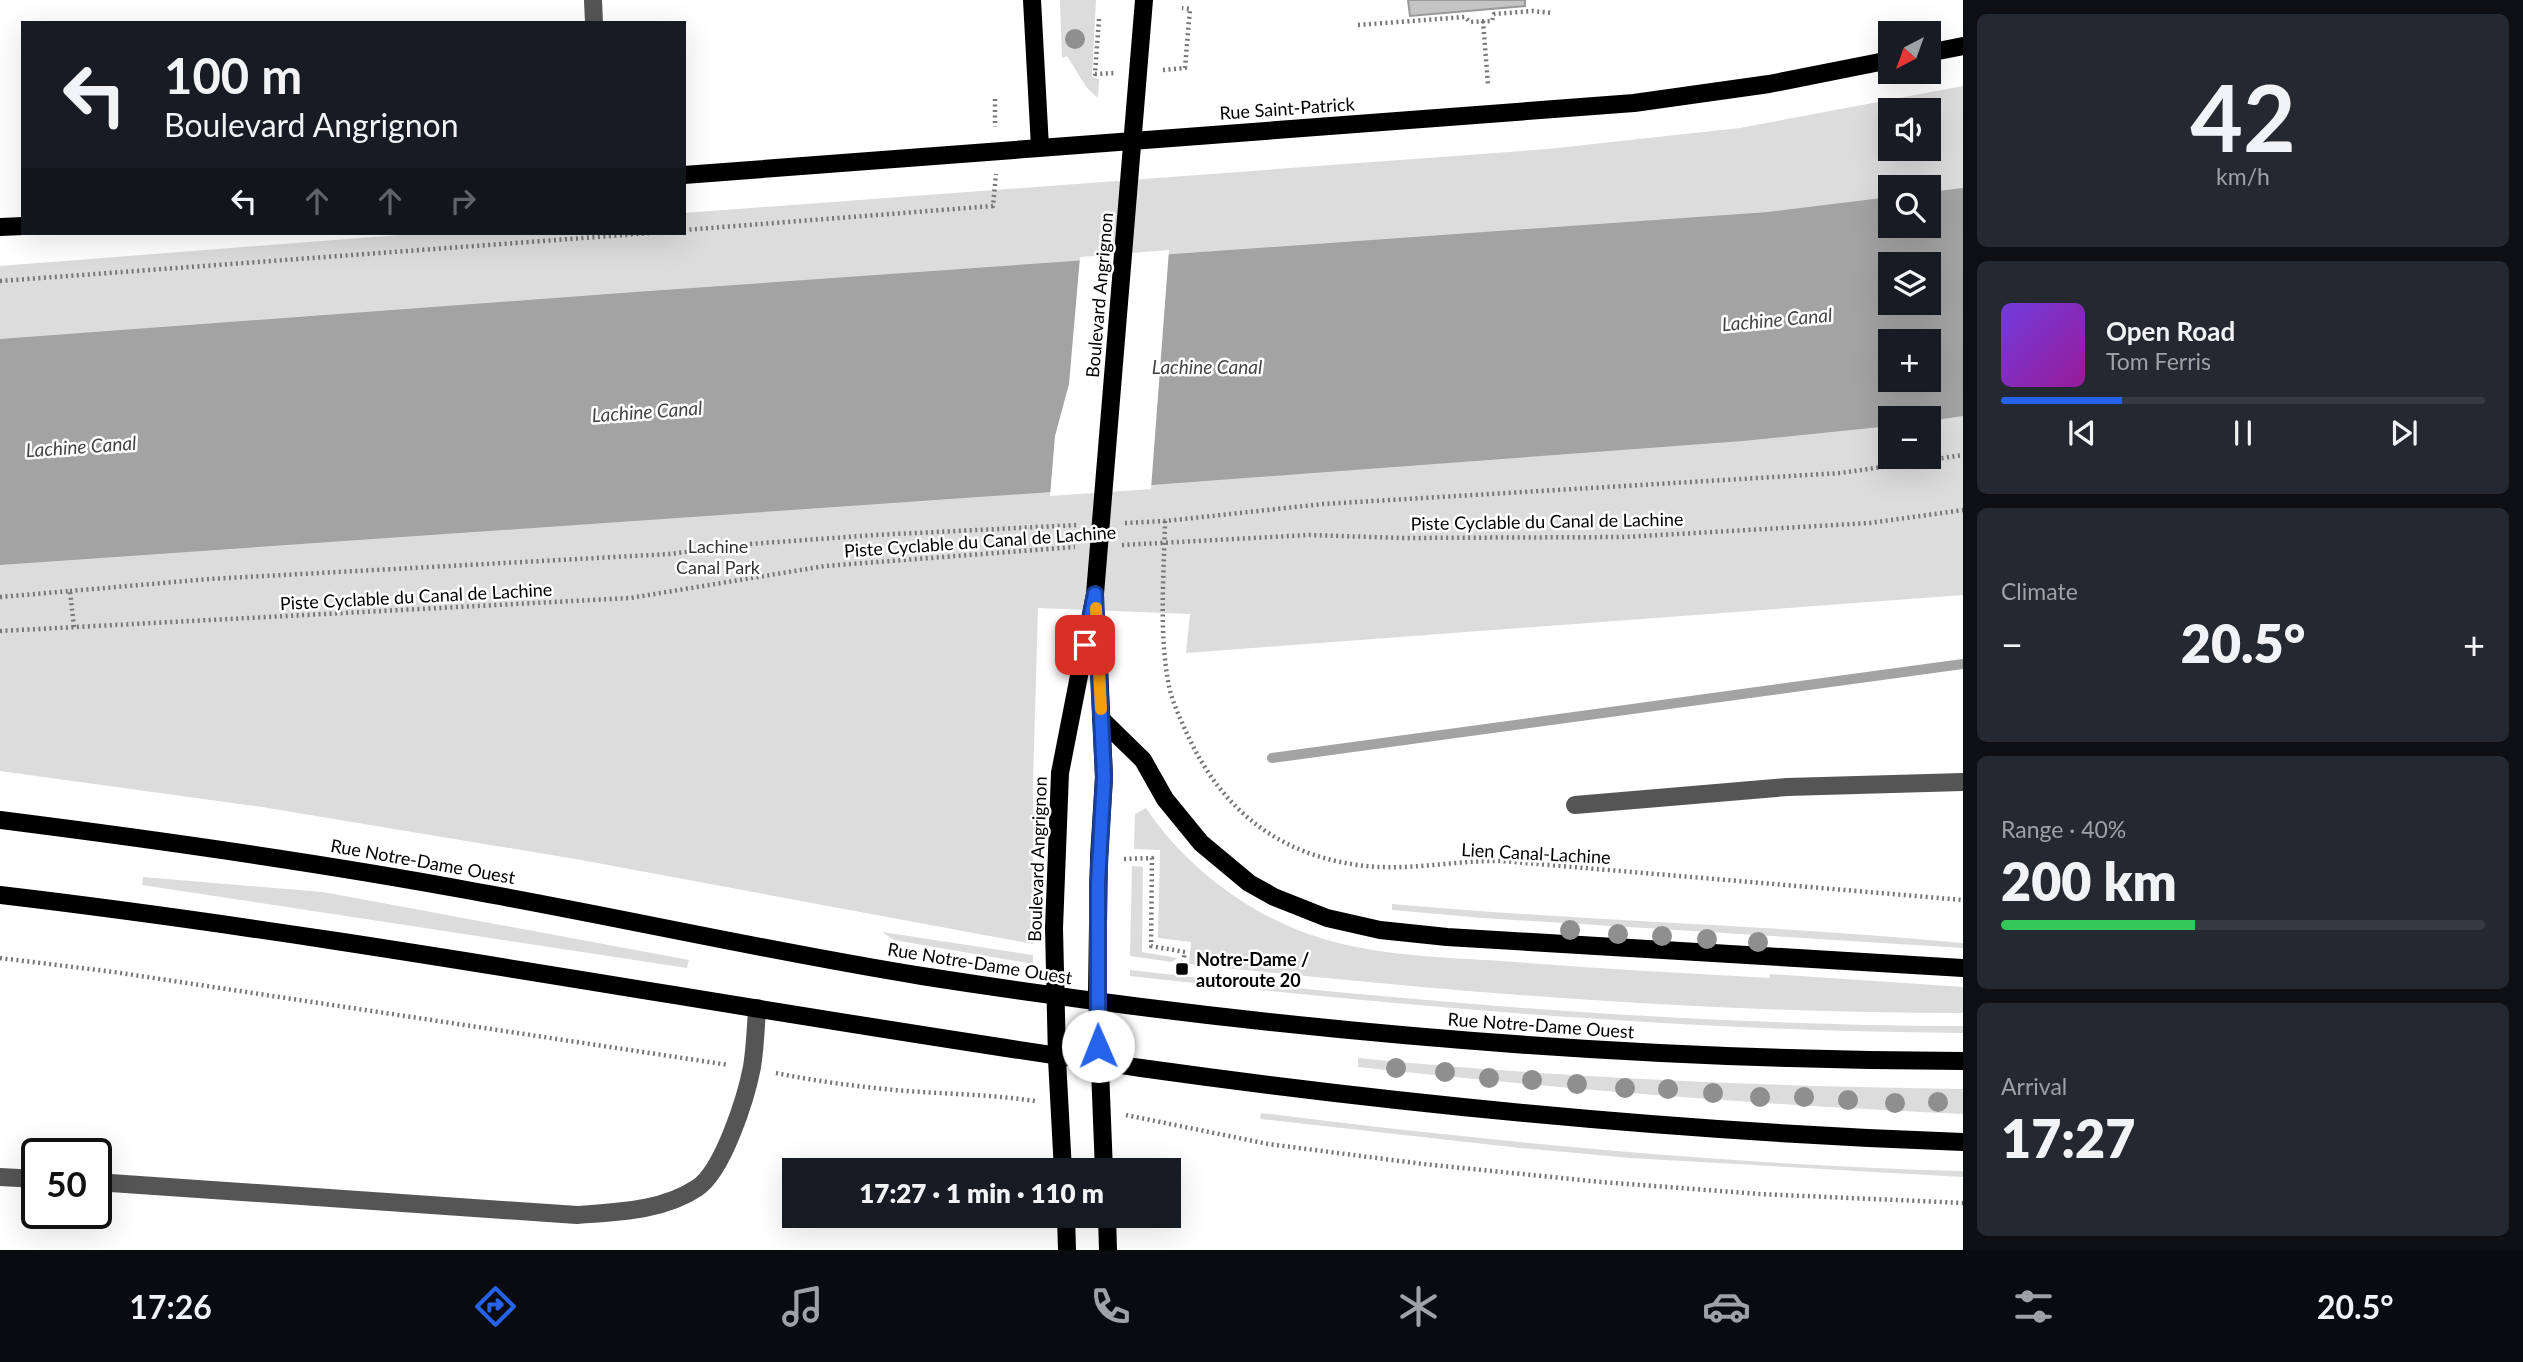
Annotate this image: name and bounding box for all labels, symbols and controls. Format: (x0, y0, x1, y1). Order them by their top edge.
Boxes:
north arrow (1878, 21, 1941, 84)
map controls (1878, 21, 1941, 469)
text: 100 m (164, 46, 302, 104)
icon: left (49, 49, 140, 140)
text: 42 (2190, 62, 2296, 171)
street label: Rue Saint-Patrick (1219, 92, 1356, 124)
button: sound (1878, 98, 1941, 161)
text: Boulevard Angrignon (164, 105, 459, 144)
text: km/h (2216, 162, 2270, 190)
button: search (1878, 175, 1941, 238)
icon: left (225, 182, 263, 220)
icon: ahead (298, 182, 336, 220)
icon: ahead (371, 182, 409, 220)
icon: right (444, 182, 482, 220)
street label: Boulevard Angrignon (1081, 212, 1117, 378)
button: layers (1878, 252, 1941, 315)
water label: Lachine Canal (1721, 303, 1833, 335)
text: Open Road (2106, 315, 2235, 347)
button: + (1878, 329, 1941, 392)
text: Tom Ferris (2106, 347, 2211, 375)
water label: Lachine Canal (1152, 355, 1262, 378)
water label: Lachine Canal (591, 396, 703, 426)
button: − (1878, 406, 1941, 469)
icon: previous (2063, 414, 2101, 452)
icon: pause (2224, 414, 2262, 452)
icon: next (2385, 414, 2423, 452)
water label: Lachine Canal (25, 431, 137, 461)
street label: Piste Cyclable du Canal de Lachine (1410, 508, 1684, 534)
street label: Piste Cyclable du Canal de Lachine (843, 521, 1117, 561)
park label: Lachine Canal Park (676, 535, 761, 578)
text: Climate (2001, 577, 2078, 605)
street label: Piste Cyclable du Canal de Lachine (279, 578, 553, 614)
text: 20.5° (2181, 612, 2305, 674)
pin (1055, 615, 1115, 675)
text: − (2001, 621, 2023, 667)
text: + (2463, 621, 2485, 667)
icon: arrive (1066, 626, 1104, 664)
street label: Boulevard Angrignon (1023, 776, 1051, 942)
text: Range · 40% (2001, 815, 2126, 843)
street label: Rue Notre-Dame Ouest (329, 834, 517, 888)
street label: Lien Canal-Lachine (1461, 838, 1611, 868)
text: 200 km (2001, 850, 2177, 912)
street label: Rue Notre-Dame Ouest (886, 938, 1074, 989)
place label: Notre-Dame / autoroute 20 (1196, 948, 1309, 991)
marker: Notre-Dame / autoroute 20 (1174, 961, 1190, 977)
street label: Rue Notre-Dame Ouest (1447, 1008, 1635, 1043)
position arrow (1061, 1009, 1135, 1083)
text: Arrival (2001, 1072, 2067, 1100)
text: 17:27 (2001, 1107, 2135, 1169)
speed limit sign: 50 (21, 1138, 112, 1229)
text: 17:27 · 1 min · 110 m (859, 1177, 1104, 1209)
icon: directions (471, 1282, 520, 1331)
icon: music (778, 1282, 827, 1331)
icon: phone (1086, 1282, 1135, 1331)
icon: climate (1394, 1282, 1443, 1331)
icon: car (1702, 1282, 1751, 1331)
icon: filters (2009, 1282, 2058, 1331)
text: 17:26 (129, 1287, 212, 1326)
text: 20.5° (2317, 1287, 2394, 1326)

